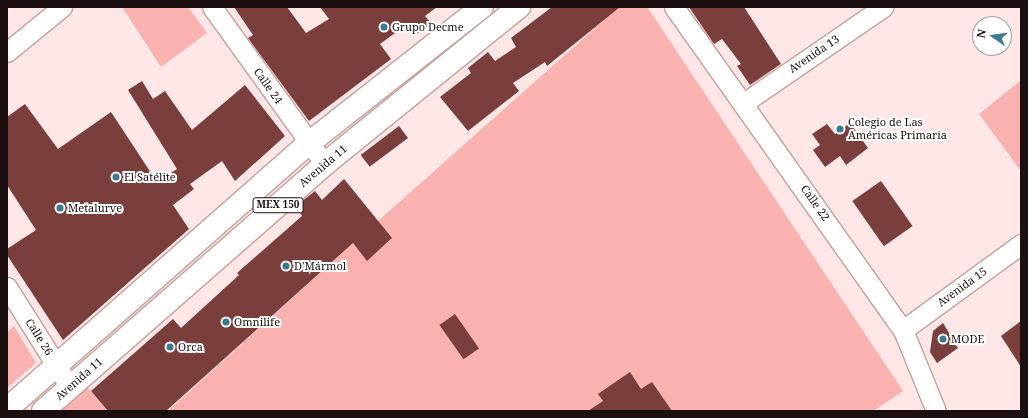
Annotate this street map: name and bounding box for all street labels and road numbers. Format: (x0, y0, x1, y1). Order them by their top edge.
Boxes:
street label: Avenida 13 (786, 32, 842, 76)
street label: Calle 24 (251, 65, 285, 107)
street label: Avenida 11 (297, 142, 349, 190)
street label: Calle 22 (798, 182, 832, 224)
road number: MEX 150 (252, 197, 304, 213)
street label: Avenida 15 (935, 265, 989, 309)
street label: Calle 26 (23, 316, 55, 358)
street label: Avenida 11 (53, 355, 105, 403)

